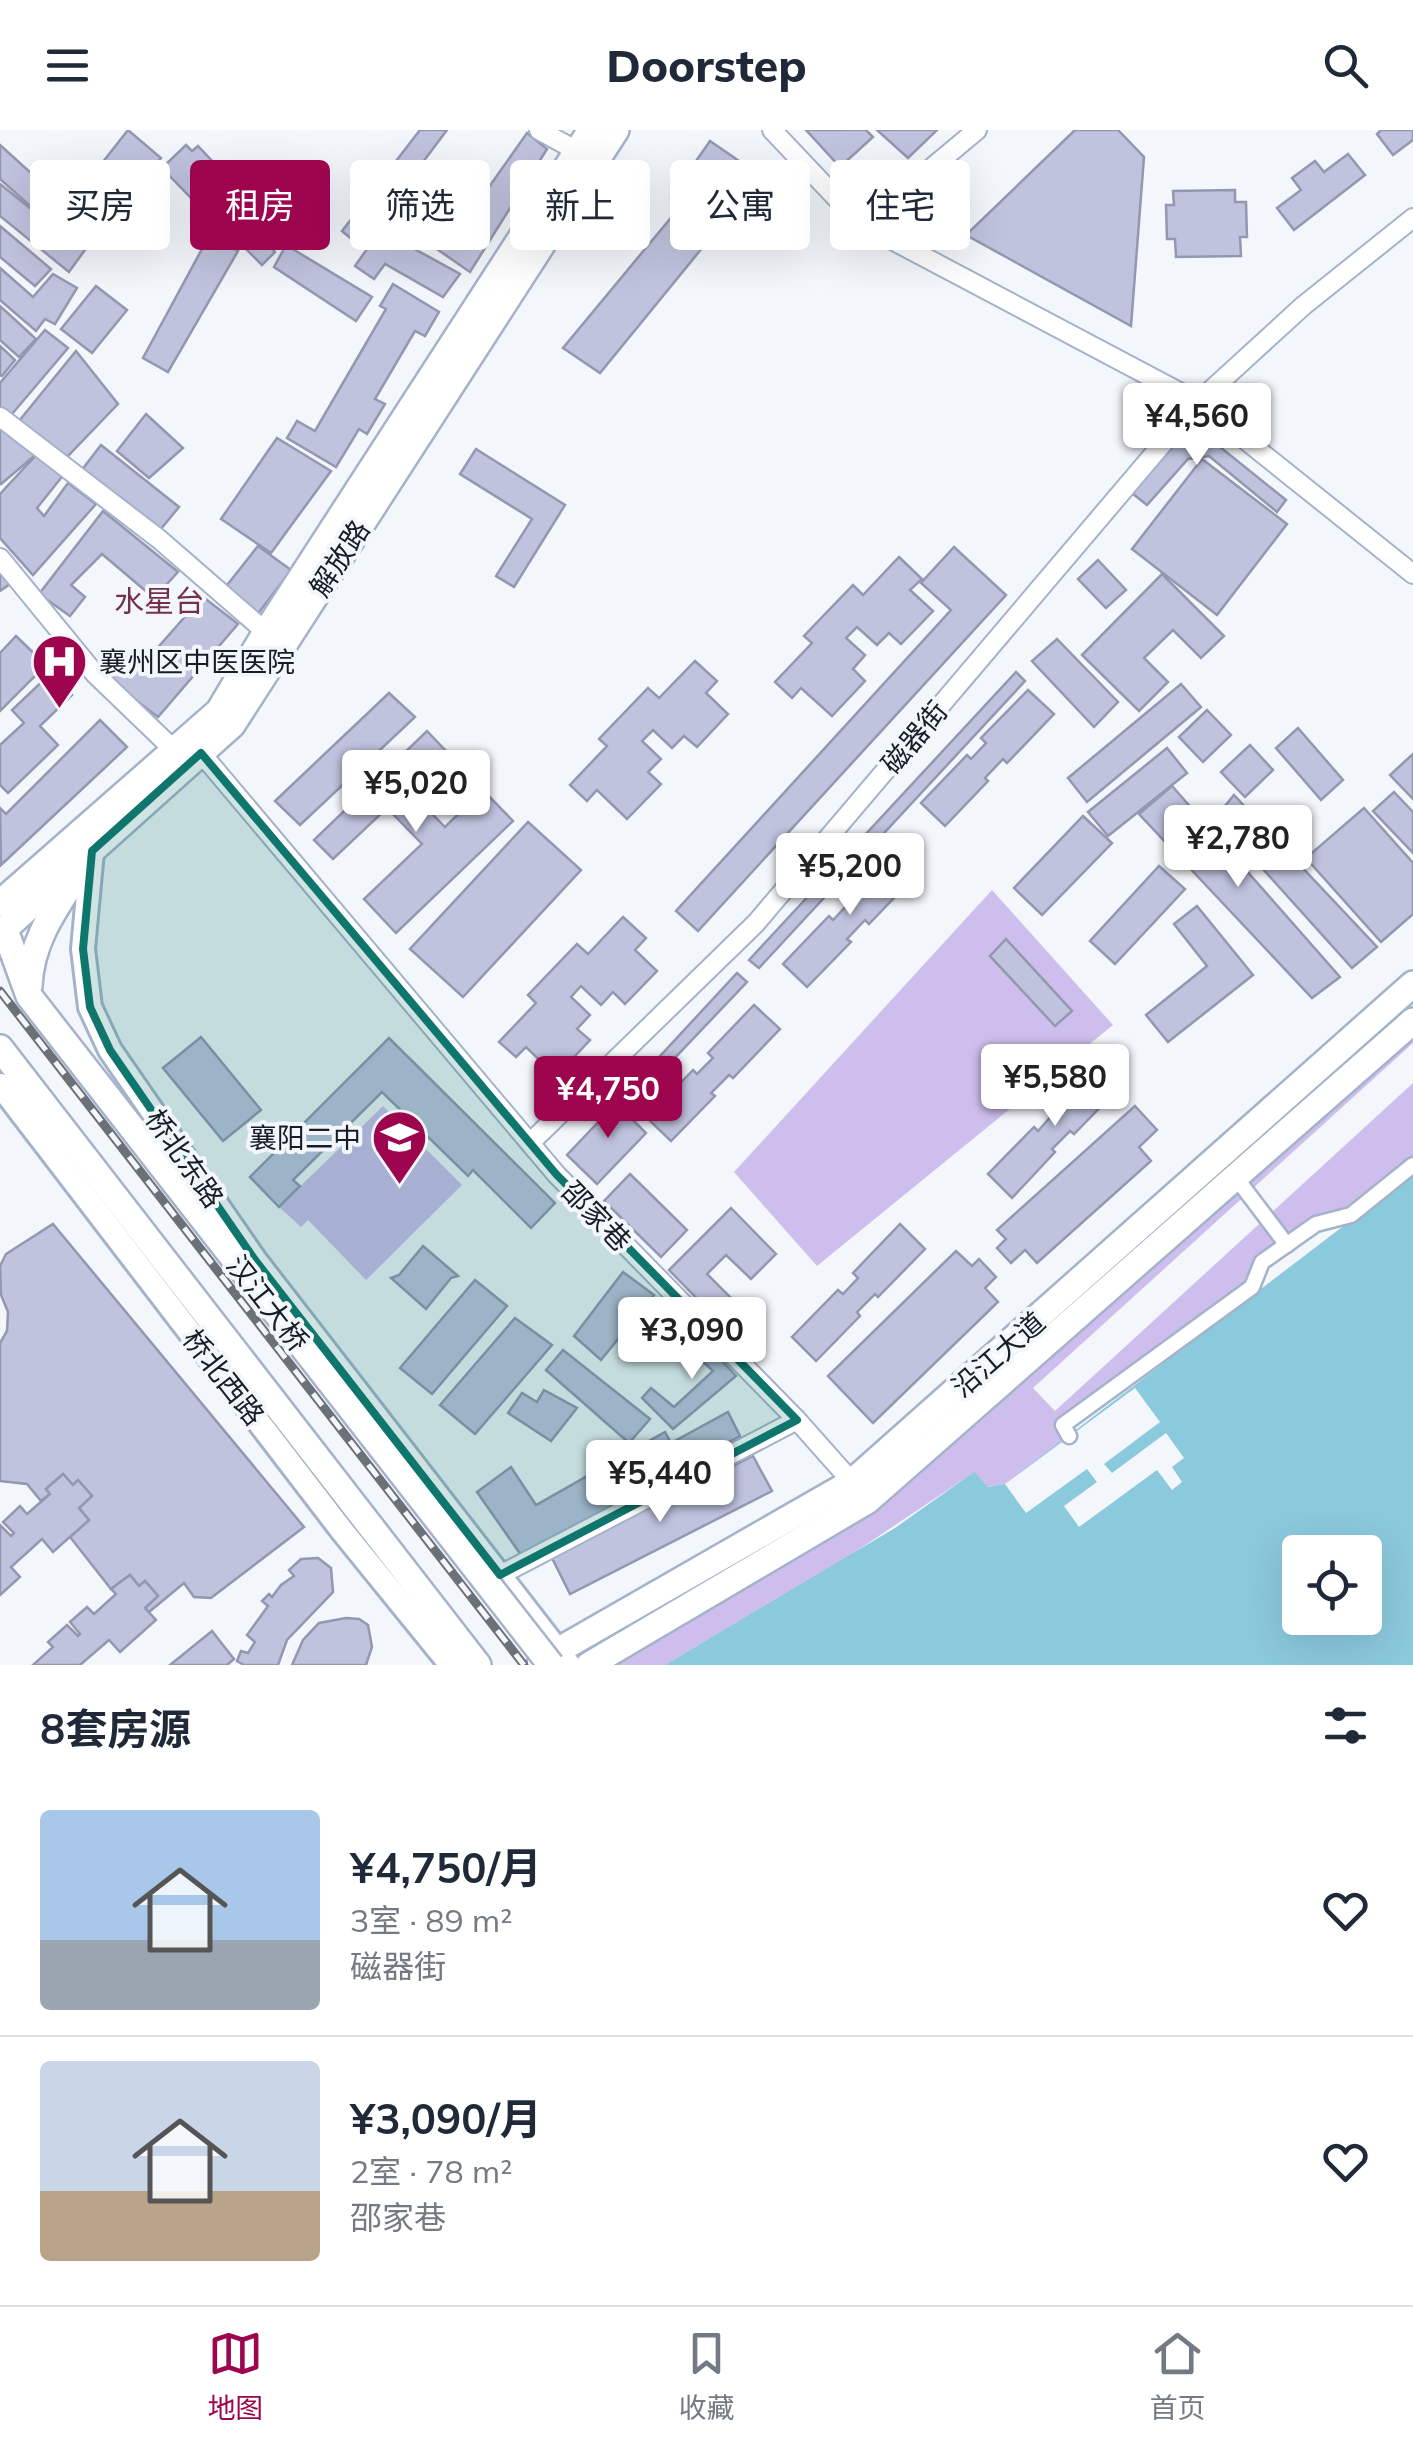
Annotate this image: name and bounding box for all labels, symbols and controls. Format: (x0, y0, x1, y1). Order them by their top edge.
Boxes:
text: Doorstep (606, 37, 807, 93)
icon: menu (40, 38, 95, 93)
icon: search (1318, 38, 1373, 93)
chip: 买房 (30, 160, 170, 250)
chip: 租房 (190, 160, 330, 250)
chip: 筛选 (350, 160, 490, 250)
chip: 新上 (510, 160, 650, 250)
chip: 公寓 (670, 160, 810, 250)
chip: 住宅 (830, 160, 970, 250)
pin: ¥4,560 (1116, 383, 1278, 468)
text: ¥4,560 (1145, 395, 1249, 435)
street label: 解放路 (301, 513, 377, 603)
district label: 水星台 (114, 582, 204, 620)
hospital icon: 襄州区中医医院 (30, 631, 90, 710)
place label: 襄州区中医医院 (99, 644, 295, 679)
street label: 磁器街 (874, 694, 954, 780)
pin: ¥5,020 (335, 750, 497, 835)
text: ¥5,020 (364, 762, 468, 802)
pin: ¥2,780 (1157, 805, 1319, 890)
text: ¥2,780 (1186, 817, 1290, 857)
pin: ¥5,200 (769, 833, 931, 918)
text: ¥5,200 (798, 845, 902, 885)
pin: ¥5,580 (974, 1044, 1136, 1129)
pin: ¥4,750 (527, 1056, 689, 1141)
text: ¥5,580 (1003, 1056, 1107, 1096)
text: ¥4,750 (556, 1068, 660, 1108)
street label: 桥北东路 (139, 1102, 231, 1214)
school or university icon: 襄阳二中 (370, 1107, 430, 1186)
place label: 襄阳二中 (249, 1120, 361, 1155)
street label: 邵家巷 (555, 1174, 639, 1258)
street label: 汉江大桥 (220, 1248, 316, 1358)
pin: ¥3,090 (611, 1297, 773, 1382)
street label: 沿江大道 (944, 1304, 1052, 1404)
text: ¥3,090 (640, 1309, 744, 1349)
street label: 桥北西路 (176, 1322, 272, 1432)
pin: ¥5,440 (579, 1440, 741, 1525)
text: ¥5,440 (608, 1452, 712, 1492)
map controls (1282, 1535, 1382, 1635)
button: locate (1282, 1535, 1382, 1635)
icon: filters (1318, 1698, 1373, 1753)
text: 8套房源 (40, 1702, 191, 1755)
text: ¥4,750/月 (350, 1841, 542, 1894)
icon: home (120, 1850, 240, 1970)
icon: heart (1318, 1883, 1373, 1938)
text: 3室 · 89 m² (350, 1900, 512, 1940)
text: 磁器街 (350, 1946, 446, 1986)
text: ¥3,090/月 (350, 2092, 542, 2145)
icon: home (120, 2101, 240, 2221)
icon: heart (1318, 2134, 1373, 2189)
text: 2室 · 78 m² (350, 2151, 512, 2191)
text: 邵家巷 (350, 2197, 446, 2237)
tab: 地图 (207, 2326, 264, 2426)
tab: 收藏 (678, 2326, 735, 2426)
tab: 首页 (1149, 2326, 1206, 2426)

